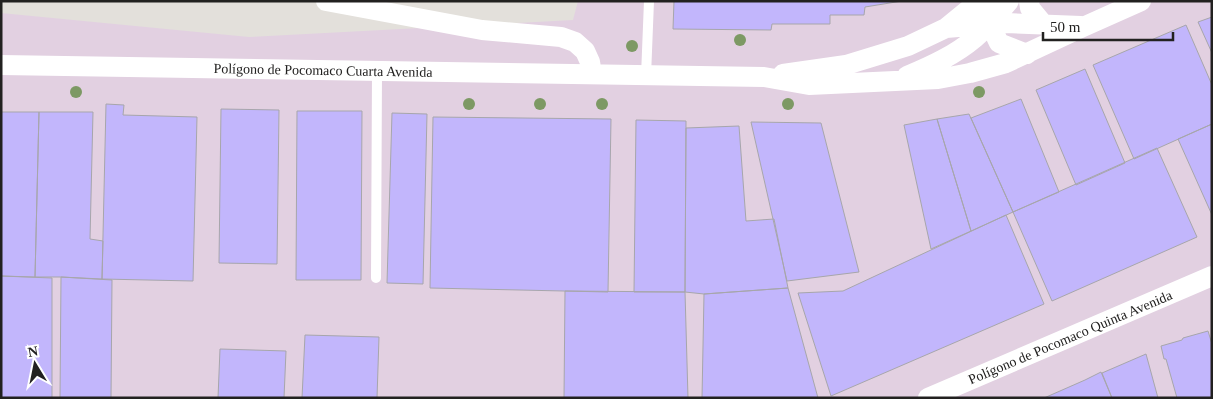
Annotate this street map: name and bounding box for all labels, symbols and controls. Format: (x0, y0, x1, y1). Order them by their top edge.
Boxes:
scale bar (1043, 10, 1173, 42)
text: 50 m (1050, 19, 1081, 35)
street label: Polígono de Pocomaco Cuarta Avenida (213, 61, 433, 80)
street label: Polígono de Pocomaco Quinta Avenida (966, 287, 1175, 387)
north arrow (10, 339, 60, 389)
text: N (27, 343, 39, 360)

